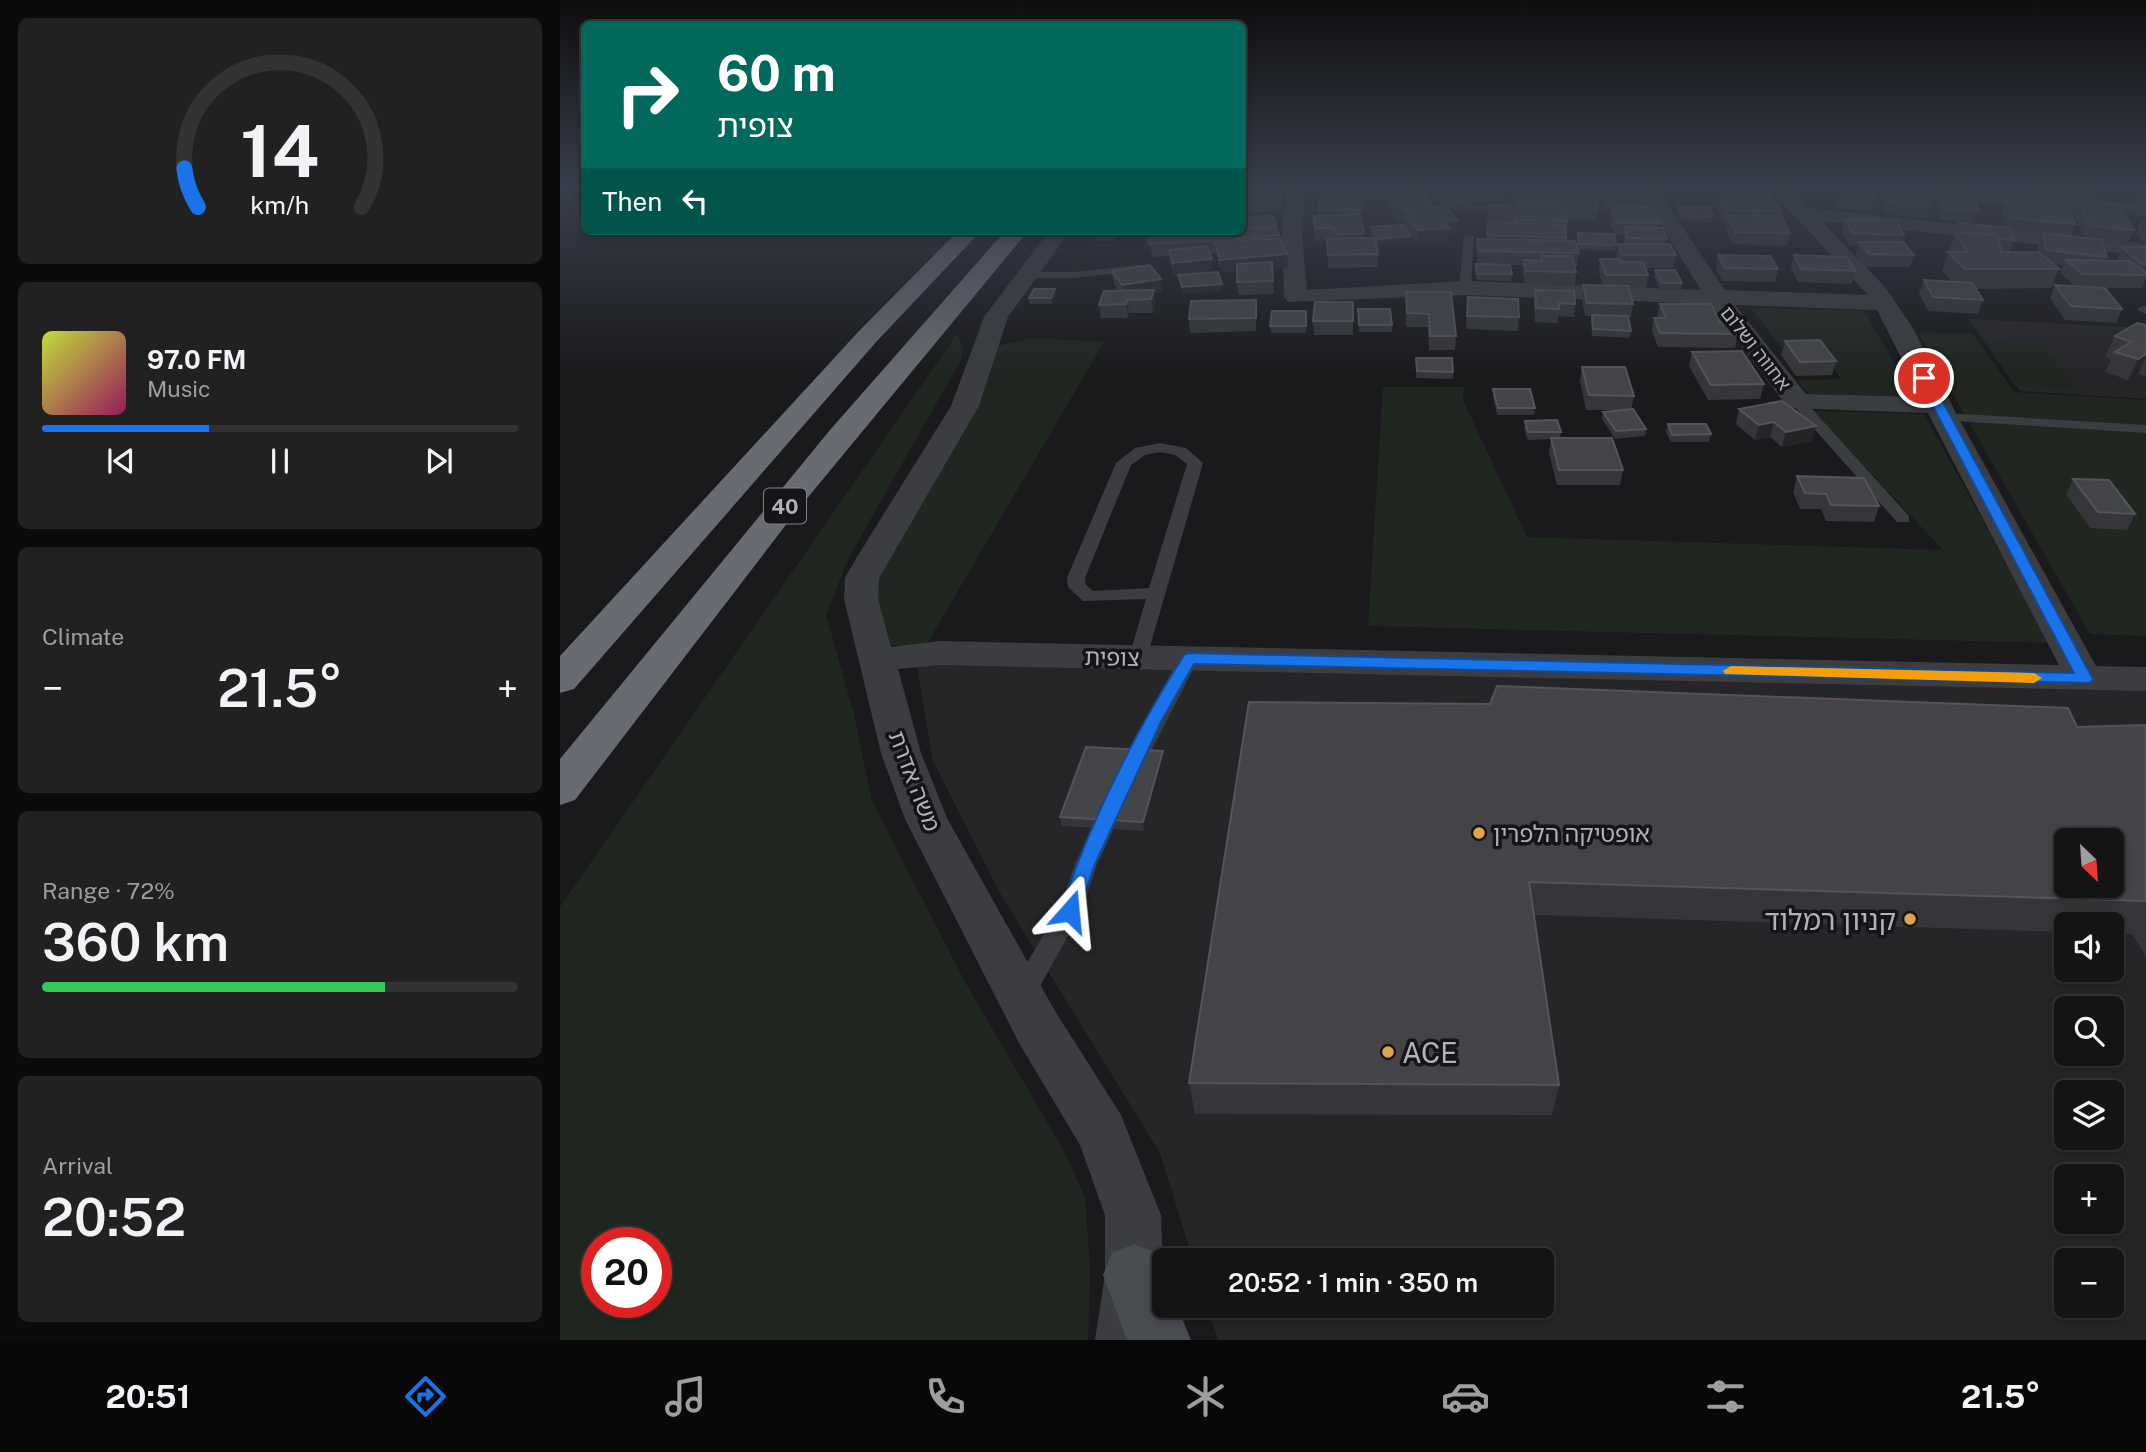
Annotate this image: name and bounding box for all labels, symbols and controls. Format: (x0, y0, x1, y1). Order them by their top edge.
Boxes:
text: 60 m (717, 44, 836, 102)
icon: right (602, 49, 693, 140)
text: צופית (717, 107, 794, 144)
text: 14 (241, 109, 319, 194)
icon: left (676, 182, 714, 220)
text: Then (602, 186, 662, 217)
text: km/h (251, 190, 309, 220)
street label: אחווה ושלום (1716, 302, 1796, 394)
text: 97.0 FM (147, 344, 246, 375)
pin (1894, 348, 1954, 408)
icon: arrive (1905, 359, 1943, 397)
text: Music (147, 375, 211, 402)
icon: previous (102, 442, 140, 480)
icon: pause (261, 442, 299, 480)
icon: next (420, 442, 458, 480)
road number: 40 (764, 489, 806, 524)
text: Climate (42, 623, 124, 650)
street label: צופית (1084, 643, 1140, 671)
text: 21.5° (217, 658, 343, 719)
text: − (42, 666, 63, 711)
text: + (497, 666, 518, 711)
street label: משה אדרת (884, 727, 946, 835)
place label: אופטיקה הלפרין (1493, 820, 1650, 847)
marker: אופטיקה הלפרין (1471, 825, 1487, 841)
north arrow (2054, 828, 2124, 898)
map controls (2054, 828, 2124, 1318)
position arrow (1033, 874, 1107, 948)
text: Range · 72% (42, 877, 175, 904)
place label: קניון רמלוד (1764, 903, 1896, 936)
marker: קניון רמלוד (1902, 911, 1918, 927)
text: 360 km (42, 912, 229, 973)
button: sound (2054, 912, 2124, 982)
button: search (2054, 996, 2124, 1066)
place label: ACE (1402, 1036, 1458, 1069)
marker: ACE (1380, 1044, 1396, 1060)
button: layers (2054, 1080, 2124, 1150)
text: Arrival (42, 1152, 113, 1179)
button: + (2054, 1164, 2124, 1234)
text: 20:52 (42, 1187, 186, 1248)
speed limit sign: 20 (581, 1227, 672, 1318)
button: − (2054, 1248, 2124, 1318)
text: 20:52 · 1 min · 350 m (1228, 1267, 1478, 1298)
icon: directions (401, 1372, 450, 1421)
icon: music (661, 1372, 710, 1421)
icon: phone (921, 1372, 970, 1421)
icon: climate (1181, 1372, 1230, 1421)
icon: car (1441, 1372, 1490, 1421)
icon: filters (1701, 1372, 1750, 1421)
text: 20:51 (105, 1378, 190, 1415)
text: 21.5° (1961, 1378, 2040, 1415)

